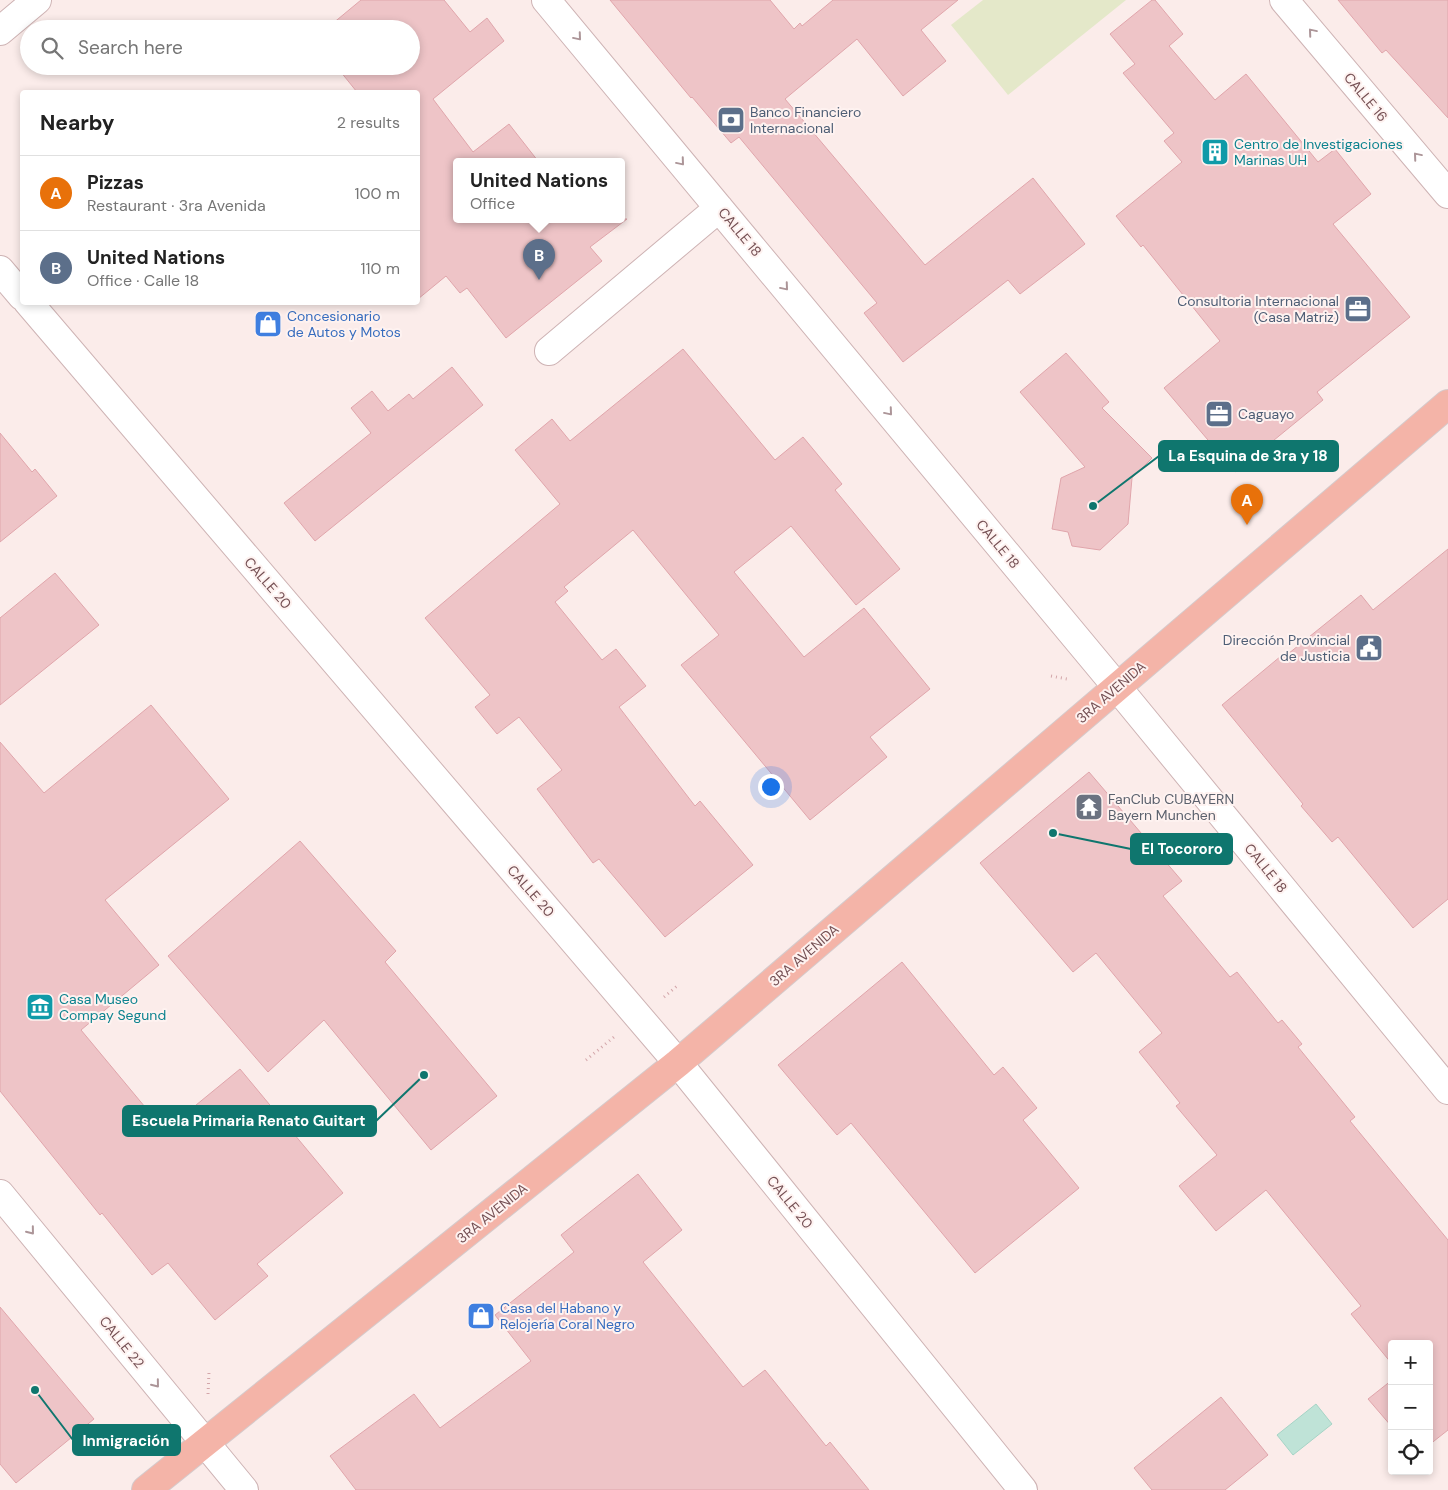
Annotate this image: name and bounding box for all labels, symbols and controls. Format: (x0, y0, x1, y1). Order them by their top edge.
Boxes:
search box (20, 20, 420, 75)
one-way arrow (1308, 29, 1317, 38)
one-way arrow (572, 32, 581, 41)
icon: search (38, 34, 66, 62)
text: Search here (78, 35, 183, 60)
street label: CALLE 16 (1340, 69, 1392, 125)
place label: Banco Financiero Internacional (750, 103, 861, 137)
bank icon: Banco Financiero Internacional (716, 105, 746, 135)
text: Nearby (40, 109, 114, 137)
text: 2 results (337, 112, 400, 133)
place label: Centro de Investigaciones Marinas UH (1234, 135, 1403, 169)
building icon: Centro de Investigaciones Marinas UH (1200, 137, 1230, 167)
one-way arrow (1413, 153, 1422, 162)
one-way arrow (676, 157, 685, 166)
popup (453, 158, 625, 223)
text: United Nations (470, 168, 608, 193)
text: Pizzas (87, 170, 144, 195)
text: A (50, 183, 62, 204)
text: 100 m (355, 183, 400, 204)
text: Office (470, 193, 515, 214)
text: Restaurant · 3ra Avenida (87, 195, 266, 216)
street label: CALLE 18 (714, 204, 766, 260)
pin: B (523, 239, 555, 280)
text: United Nations (87, 245, 225, 270)
text: B (51, 258, 61, 279)
text: 110 m (361, 258, 400, 279)
text: Office · Calle 18 (87, 270, 199, 291)
one-way arrow (780, 282, 789, 291)
place label: Consultoria Internacional (Casa Matriz) (1177, 292, 1339, 326)
office icon: Consultoria Internacional (Casa Matriz) (1343, 294, 1373, 324)
place label: Concesionario de Autos y Motos (287, 307, 401, 341)
shop icon: Concesionario de Autos y Motos (253, 309, 283, 339)
office icon: Caguayo (1204, 399, 1234, 429)
place label: Caguayo (1238, 405, 1294, 423)
one-way arrow (884, 407, 893, 416)
callout: La Esquina de 3ra y 18 (1159, 441, 1338, 471)
text: La Esquina de 3ra y 18 (1168, 446, 1328, 466)
pin: A (1231, 484, 1263, 525)
street label: CALLE 18 (972, 516, 1024, 572)
street label: CALLE 20 (241, 553, 295, 613)
place label: Dirección Provincial de Justicia (1223, 631, 1350, 665)
public building icon: Dirección Provincial de Justicia (1354, 633, 1384, 663)
street label: 3RA AVENIDA (1073, 657, 1149, 727)
your location (758, 774, 784, 800)
place label: FanClub CUBAYERN Bayern Munchen (1108, 790, 1234, 824)
temple icon: FanClub CUBAYERN Bayern Munchen (1074, 792, 1104, 822)
callout: El Tocororo (1131, 834, 1232, 864)
text: El Tocororo (1141, 839, 1223, 859)
street label: CALLE 18 (1241, 840, 1291, 896)
street label: CALLE 20 (504, 861, 558, 921)
street label: 3RA AVENIDA (766, 920, 842, 990)
place label: Casa Museo Compay Segund (59, 990, 166, 1024)
museum icon: Casa Museo Compay Segund (25, 992, 55, 1022)
callout: Escuela Primaria Renato Guitart (123, 1106, 376, 1136)
text: Escuela Primaria Renato Guitart (132, 1111, 366, 1131)
street label: CALLE 20 (763, 1172, 817, 1232)
street label: 3RA AVENIDA (453, 1179, 531, 1247)
one-way arrow (25, 1226, 34, 1235)
place label: Casa del Habano y Relojería Coral Negro (500, 1299, 635, 1333)
shop icon: Casa del Habano y Relojería Coral Negro (466, 1301, 496, 1331)
street label: CALLE 22 (96, 1312, 148, 1372)
map controls (1388, 1340, 1433, 1475)
button: + (1388, 1340, 1433, 1385)
one-way arrow (151, 1378, 159, 1387)
button: − (1388, 1385, 1433, 1430)
callout: Inmigración (73, 1425, 180, 1455)
button: locate (1388, 1430, 1433, 1475)
text: Inmigración (82, 1431, 170, 1451)

